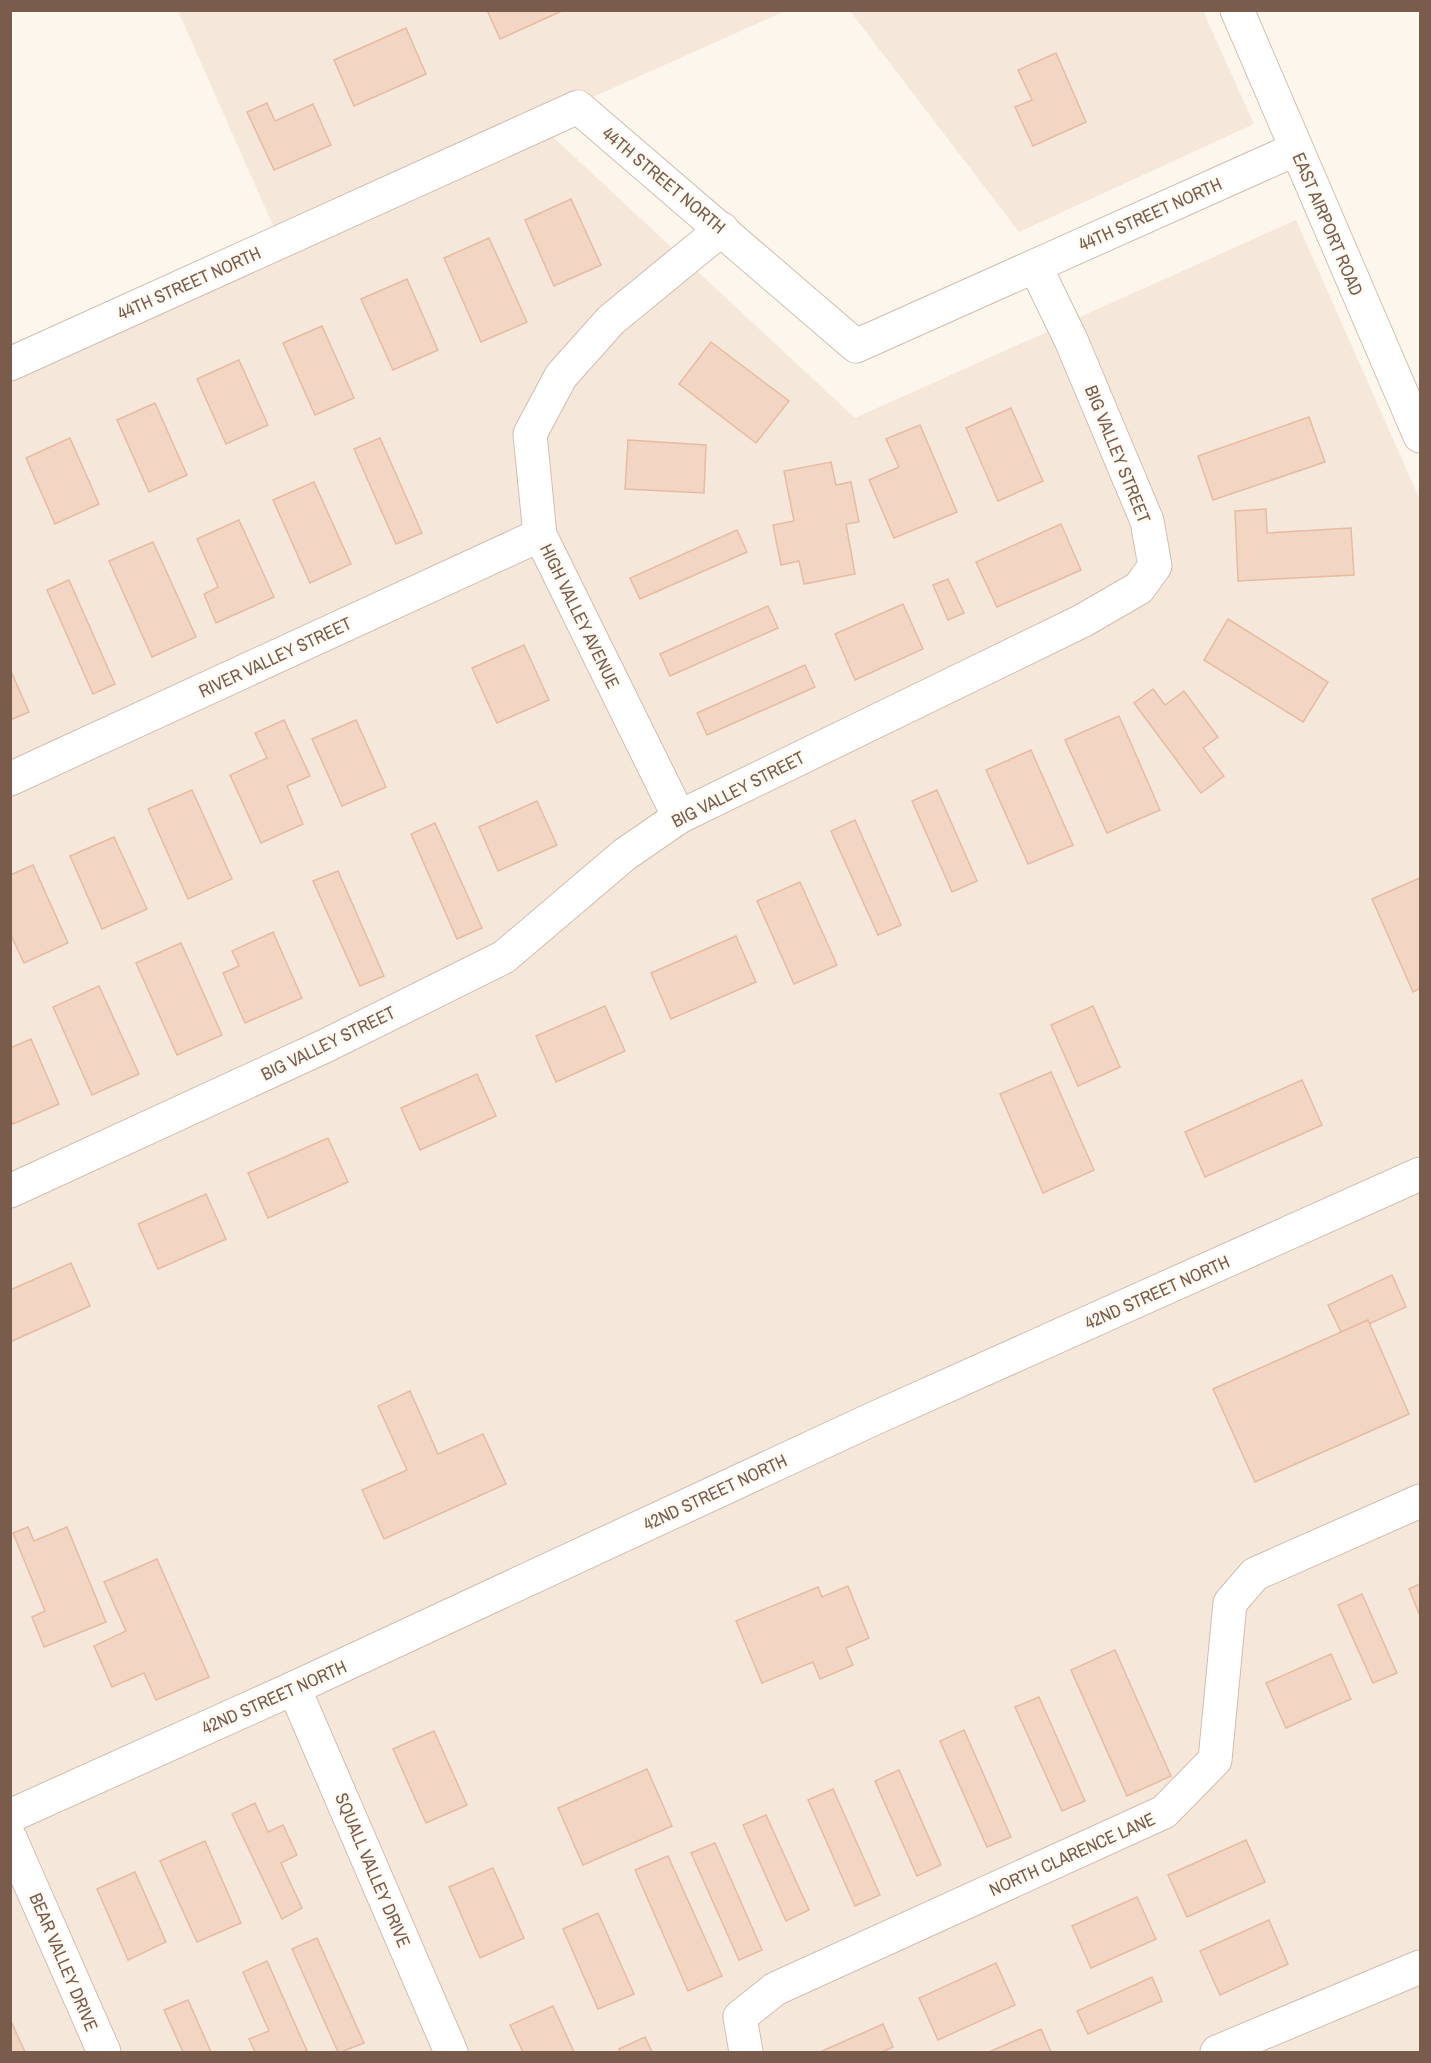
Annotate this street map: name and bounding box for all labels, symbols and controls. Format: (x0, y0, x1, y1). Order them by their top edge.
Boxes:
street label: 44TH STREET NORTH (597, 121, 731, 239)
street label: EAST AIRPORT ROAD (1287, 148, 1369, 300)
street label: 44TH STREET NORTH (1074, 171, 1226, 257)
street label: 44TH STREET NORTH (113, 240, 265, 326)
street label: BIG VALLEY STREET (1079, 381, 1157, 527)
street label: HIGH VALLEY AVENUE (534, 539, 626, 693)
street label: RIVER VALLEY STREET (194, 611, 356, 703)
street label: BIG VALLEY STREET (667, 745, 809, 833)
street label: BIG VALLEY STREET (257, 1000, 399, 1086)
street label: 42ND STREET NORTH (1081, 1249, 1233, 1335)
street label: 42ND STREET NORTH (639, 1448, 791, 1536)
street label: 42ND STREET NORTH (198, 1654, 350, 1740)
street label: SQUALL VALLEY DRIVE (329, 1789, 417, 1951)
street label: NORTH CLARENCE LANE (985, 1806, 1159, 1902)
street label: BEAR VALLEY DRIVE (24, 1889, 104, 2035)

